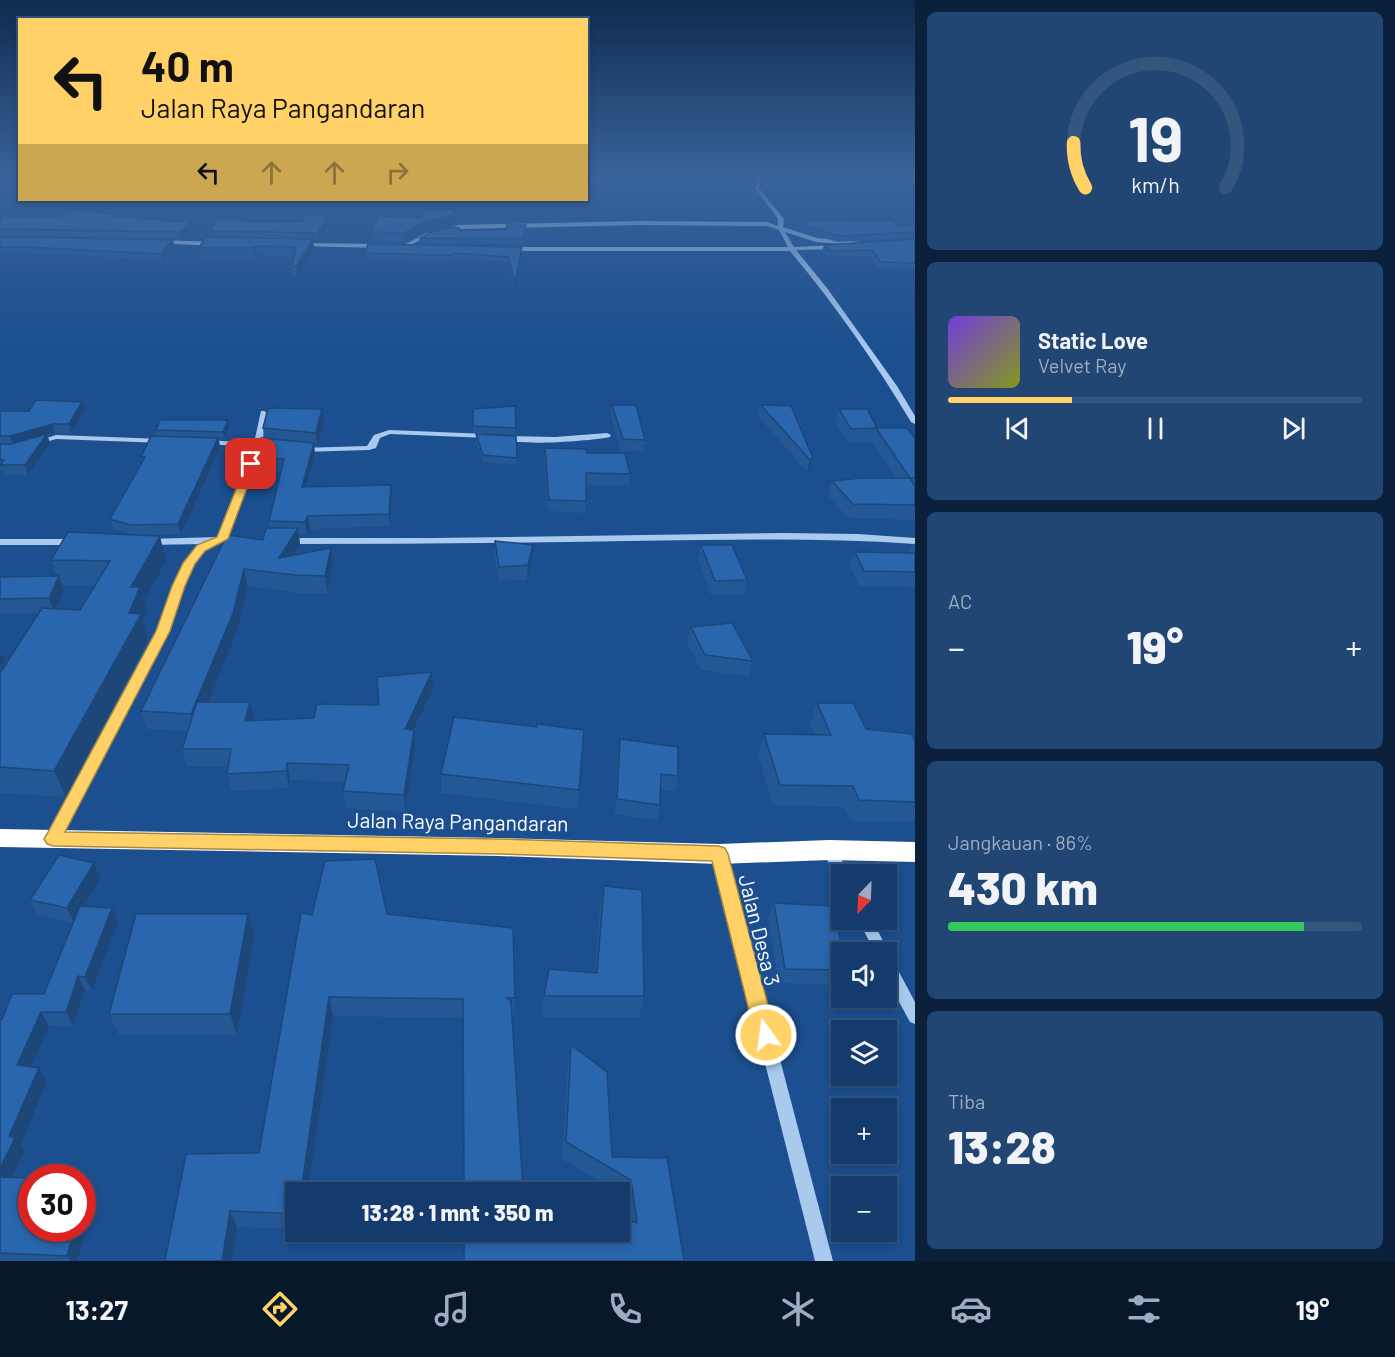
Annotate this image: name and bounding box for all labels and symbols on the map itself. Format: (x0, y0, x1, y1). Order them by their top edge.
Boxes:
pin (225, 438, 276, 489)
street label: Jalan Raya Pangandaran (347, 807, 569, 835)
north arrow (831, 864, 897, 930)
street label: Jalan Desa 3 (734, 872, 786, 988)
position arrow (734, 1003, 798, 1067)
speed limit sign: 30 (18, 1164, 96, 1242)

